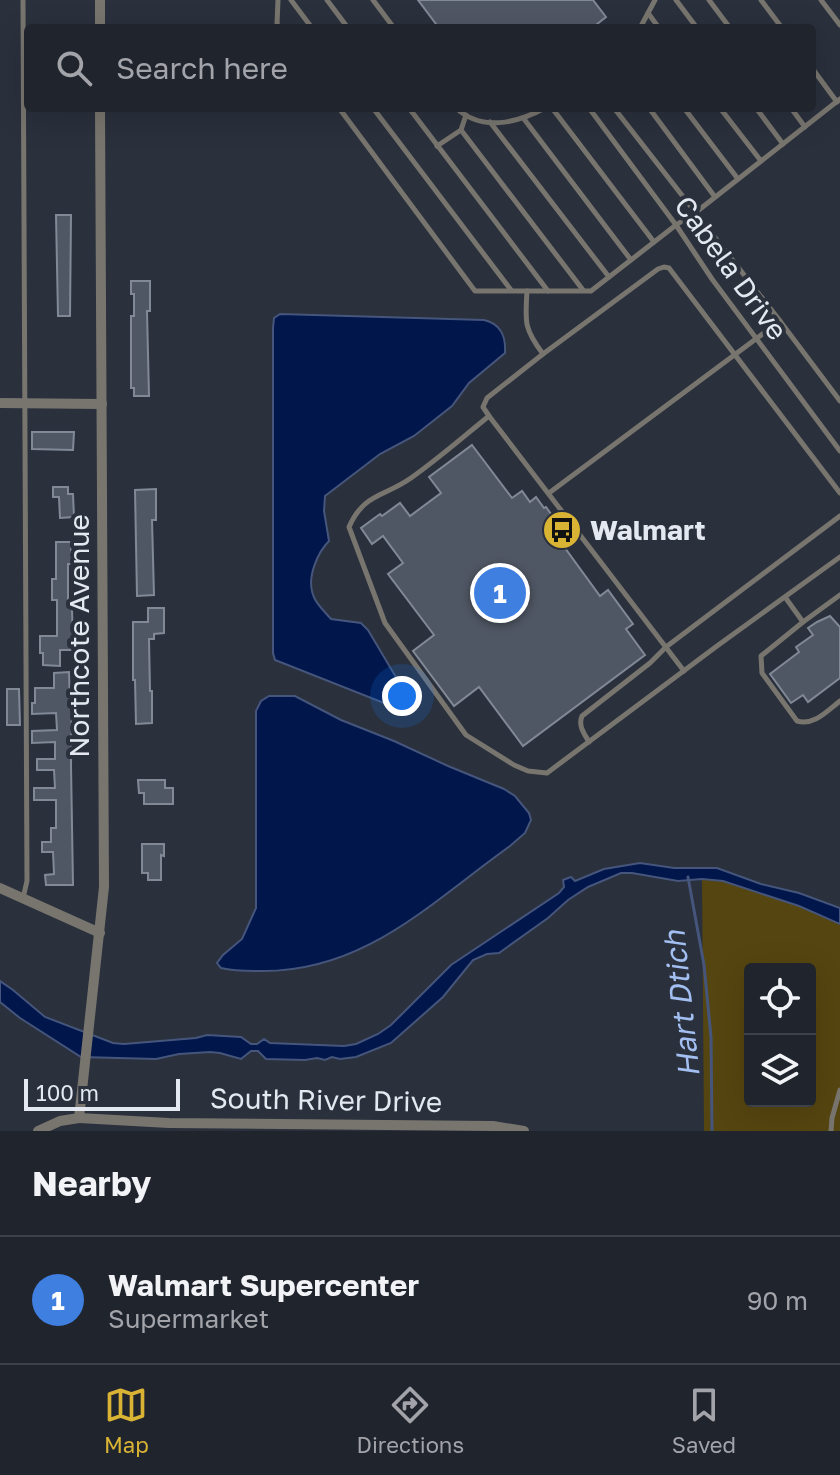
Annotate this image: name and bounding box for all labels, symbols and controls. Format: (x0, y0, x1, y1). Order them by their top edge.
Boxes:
search box (24, 24, 816, 112)
icon: search (52, 46, 96, 90)
text: Search here (116, 50, 288, 86)
street label: Cabela Drive (668, 189, 795, 346)
bus stop icon: Walmart (541, 509, 583, 551)
place label: Walmart (590, 513, 706, 546)
street label: Northcote Avenue (62, 514, 95, 758)
pin: 1 (474, 563, 526, 623)
your location (382, 676, 422, 716)
water label: Hart Dtich (655, 927, 707, 1079)
map controls (744, 963, 816, 1107)
button: locate (744, 963, 816, 1035)
button: layers (744, 1035, 816, 1107)
scale bar (24, 1075, 180, 1111)
text: 100 m (36, 1079, 99, 1106)
street label: South River Drive (210, 1081, 442, 1118)
text: Nearby (32, 1163, 152, 1203)
text: Walmart Supercenter (108, 1267, 419, 1303)
text: 1 (51, 1285, 65, 1316)
text: 90 m (747, 1285, 808, 1316)
text: Supermarket (108, 1303, 269, 1334)
tab: Map (104, 1383, 149, 1458)
tab: Directions (357, 1383, 464, 1458)
tab: Saved (672, 1383, 736, 1458)

